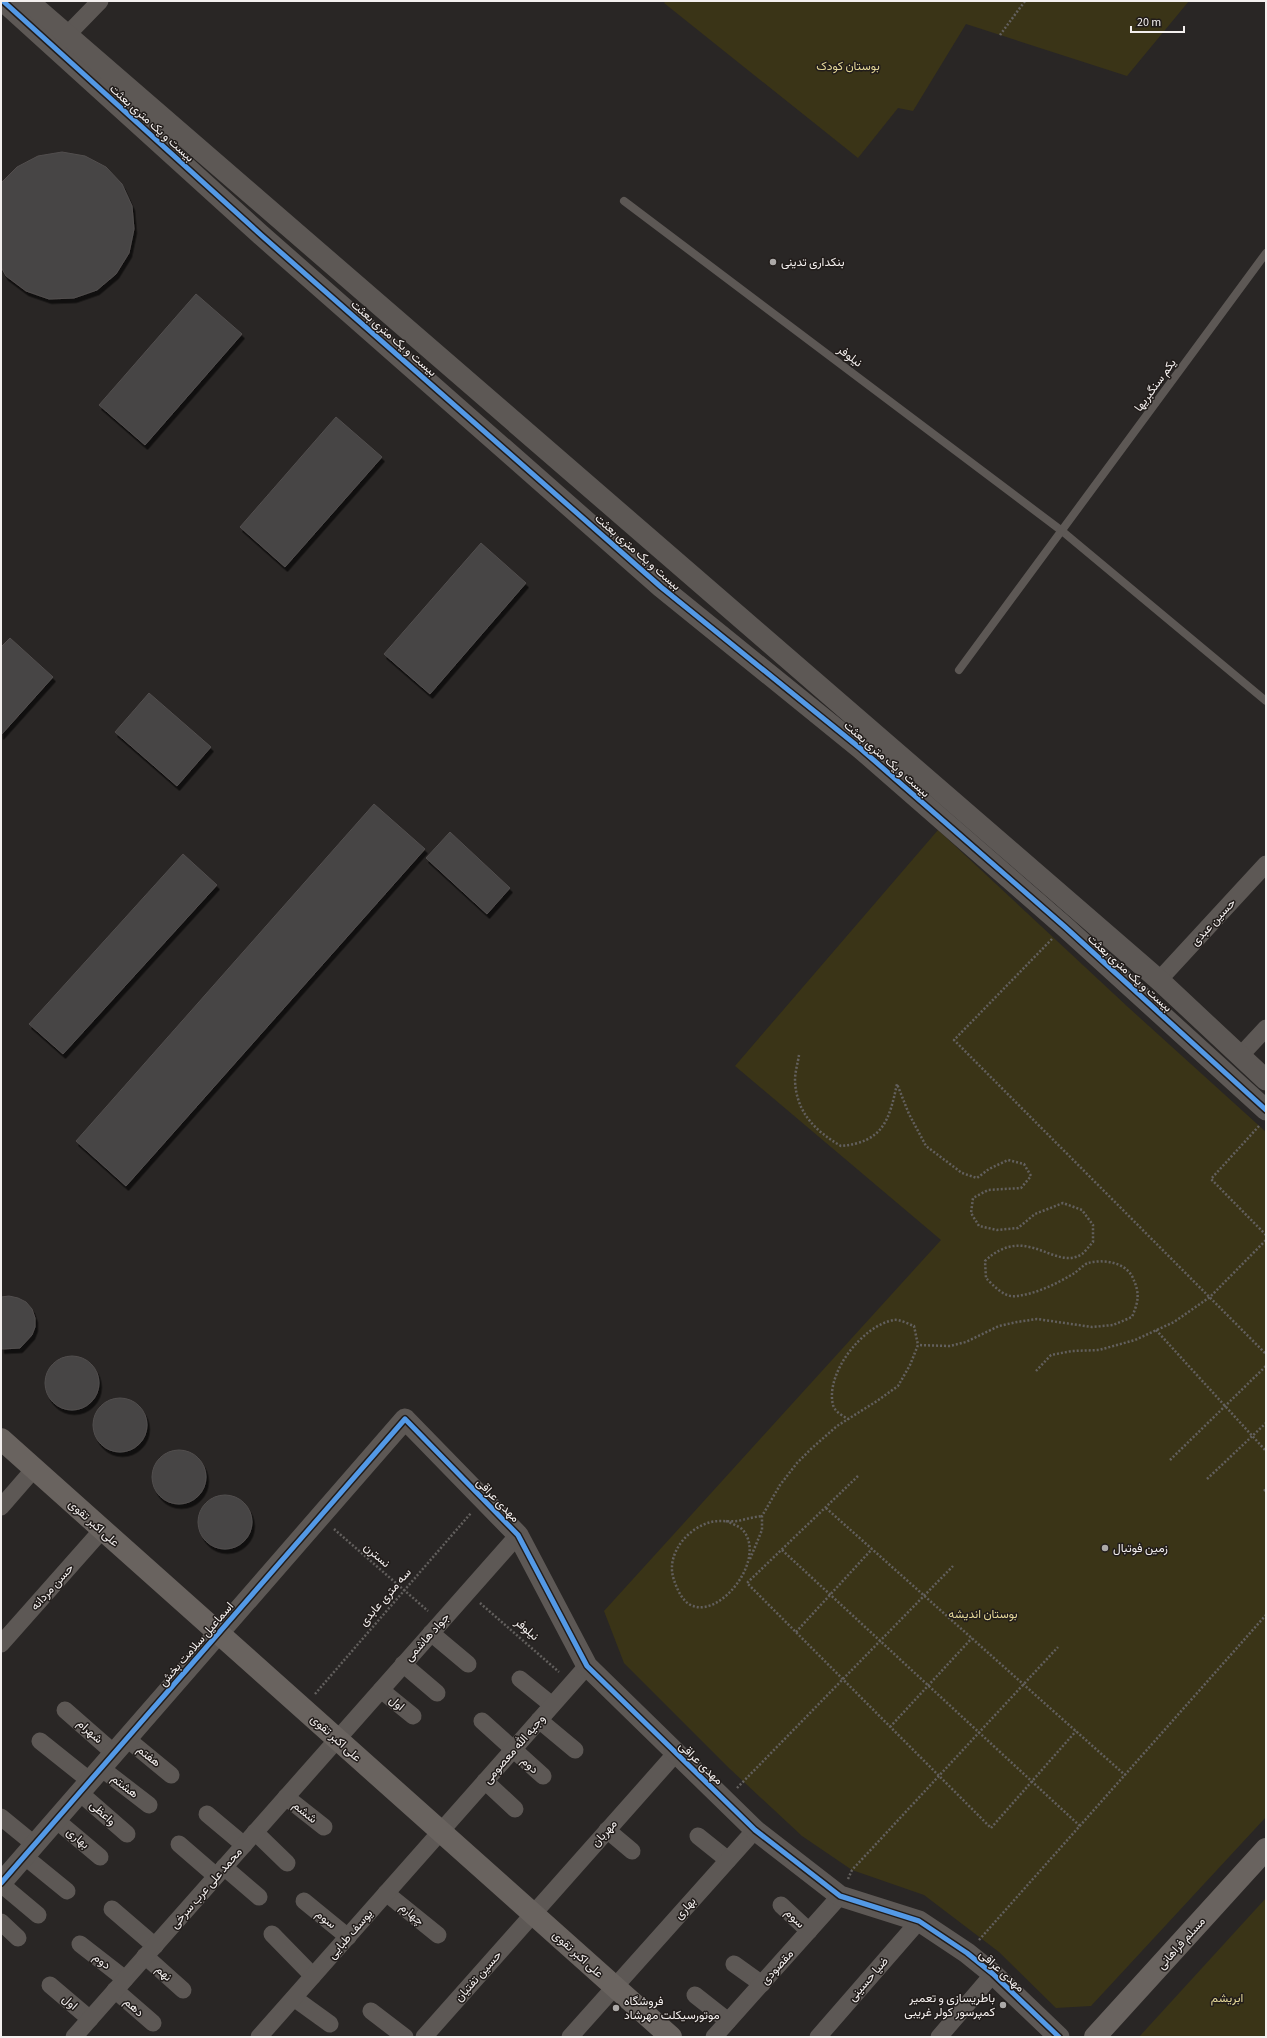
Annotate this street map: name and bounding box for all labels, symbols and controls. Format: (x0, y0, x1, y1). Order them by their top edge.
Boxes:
scale bar (1131, 8, 1184, 34)
text: 20 m (1137, 14, 1161, 31)
park label: بوستان کودک (816, 58, 880, 75)
street label: بیست و یک متری بعثت (106, 81, 198, 166)
place label: بنکداری تدینی (781, 254, 844, 271)
marker: بنکداری تدینی (768, 257, 778, 267)
street label: بیست و یک متری بعثت (347, 296, 440, 380)
street label: نیلوفر (833, 341, 866, 371)
street label: یکم سنگبریها (1130, 355, 1181, 415)
street label: بیست و یک متری بعثت (591, 510, 684, 594)
street label: بیست و یک متری بعثت (840, 717, 933, 801)
street label: حسین عبدی (1187, 895, 1240, 950)
street label: بیست و یک متری بعثت (1084, 931, 1176, 1016)
street label: مهدی عراقی (472, 1474, 523, 1526)
street label: علی اکبر تقوی (64, 1496, 123, 1551)
street label: نسترن (360, 1539, 394, 1572)
place label: زمین فوتبال (1113, 1540, 1168, 1557)
marker: زمین فوتبال (1100, 1543, 1110, 1553)
street label: حسن مردانه (27, 1560, 78, 1614)
street label: سه متری عابدی (355, 1565, 415, 1630)
street label: اسماعیل سلامت بخش (155, 1598, 238, 1690)
park label: بوستان اندیشه (948, 1606, 1018, 1623)
street label: جواد هاشمی (401, 1609, 454, 1665)
street label: نیلوفر (510, 1613, 542, 1645)
street label: اول (385, 1692, 408, 1715)
street label: علی اکبر تقوی (306, 1711, 365, 1766)
street label: وجیه الله معصومی (479, 1711, 549, 1788)
street label: شهرام (73, 1715, 106, 1747)
street label: مهدی عراقی (675, 1738, 727, 1789)
street label: هفتم (133, 1742, 164, 1771)
street label: دوم (517, 1753, 542, 1778)
street label: هشتم (107, 1770, 142, 1802)
street label: واعظی (86, 1797, 120, 1830)
street label: ششم (289, 1797, 321, 1828)
street label: مهربان (588, 1816, 621, 1851)
street label: بهاری (63, 1824, 93, 1853)
street label: محمد علی عرب سرخی (166, 1844, 246, 1933)
street label: بهاری (671, 1893, 700, 1923)
street label: چهارم (396, 1899, 428, 1930)
street label: سوم (781, 1905, 808, 1932)
street label: سوم (312, 1906, 340, 1933)
street label: یوسف طبایی (324, 1906, 377, 1963)
street label: مسلم فراهانی (1153, 1913, 1209, 1973)
street label: علی اکبر تقوی (548, 1927, 607, 1982)
street label: مقصودی (757, 1946, 798, 1989)
street label: مهدی عراقی (975, 1946, 1028, 1996)
street label: حسین تفتیان (451, 1947, 506, 2006)
street label: دوم (89, 1949, 114, 1974)
street label: ضیا حسینی (844, 1953, 893, 2005)
street label: نهم (152, 1961, 176, 1985)
place label: باطریسازی و تعمیر کمپرسور کولر غریبی (904, 1990, 995, 2021)
park label: ابریشم (1211, 1990, 1243, 2007)
street label: اول (58, 1991, 81, 2014)
place label: فروشگاه موتورسیکلت مهرشاد (624, 1993, 720, 2024)
street label: دهم (120, 1994, 148, 2021)
marker: باطریسازی و تعمیر کمپرسور کولر غریبی (998, 2000, 1008, 2010)
marker: فروشگاه موتورسیکلت مهرشاد (611, 2003, 621, 2013)

